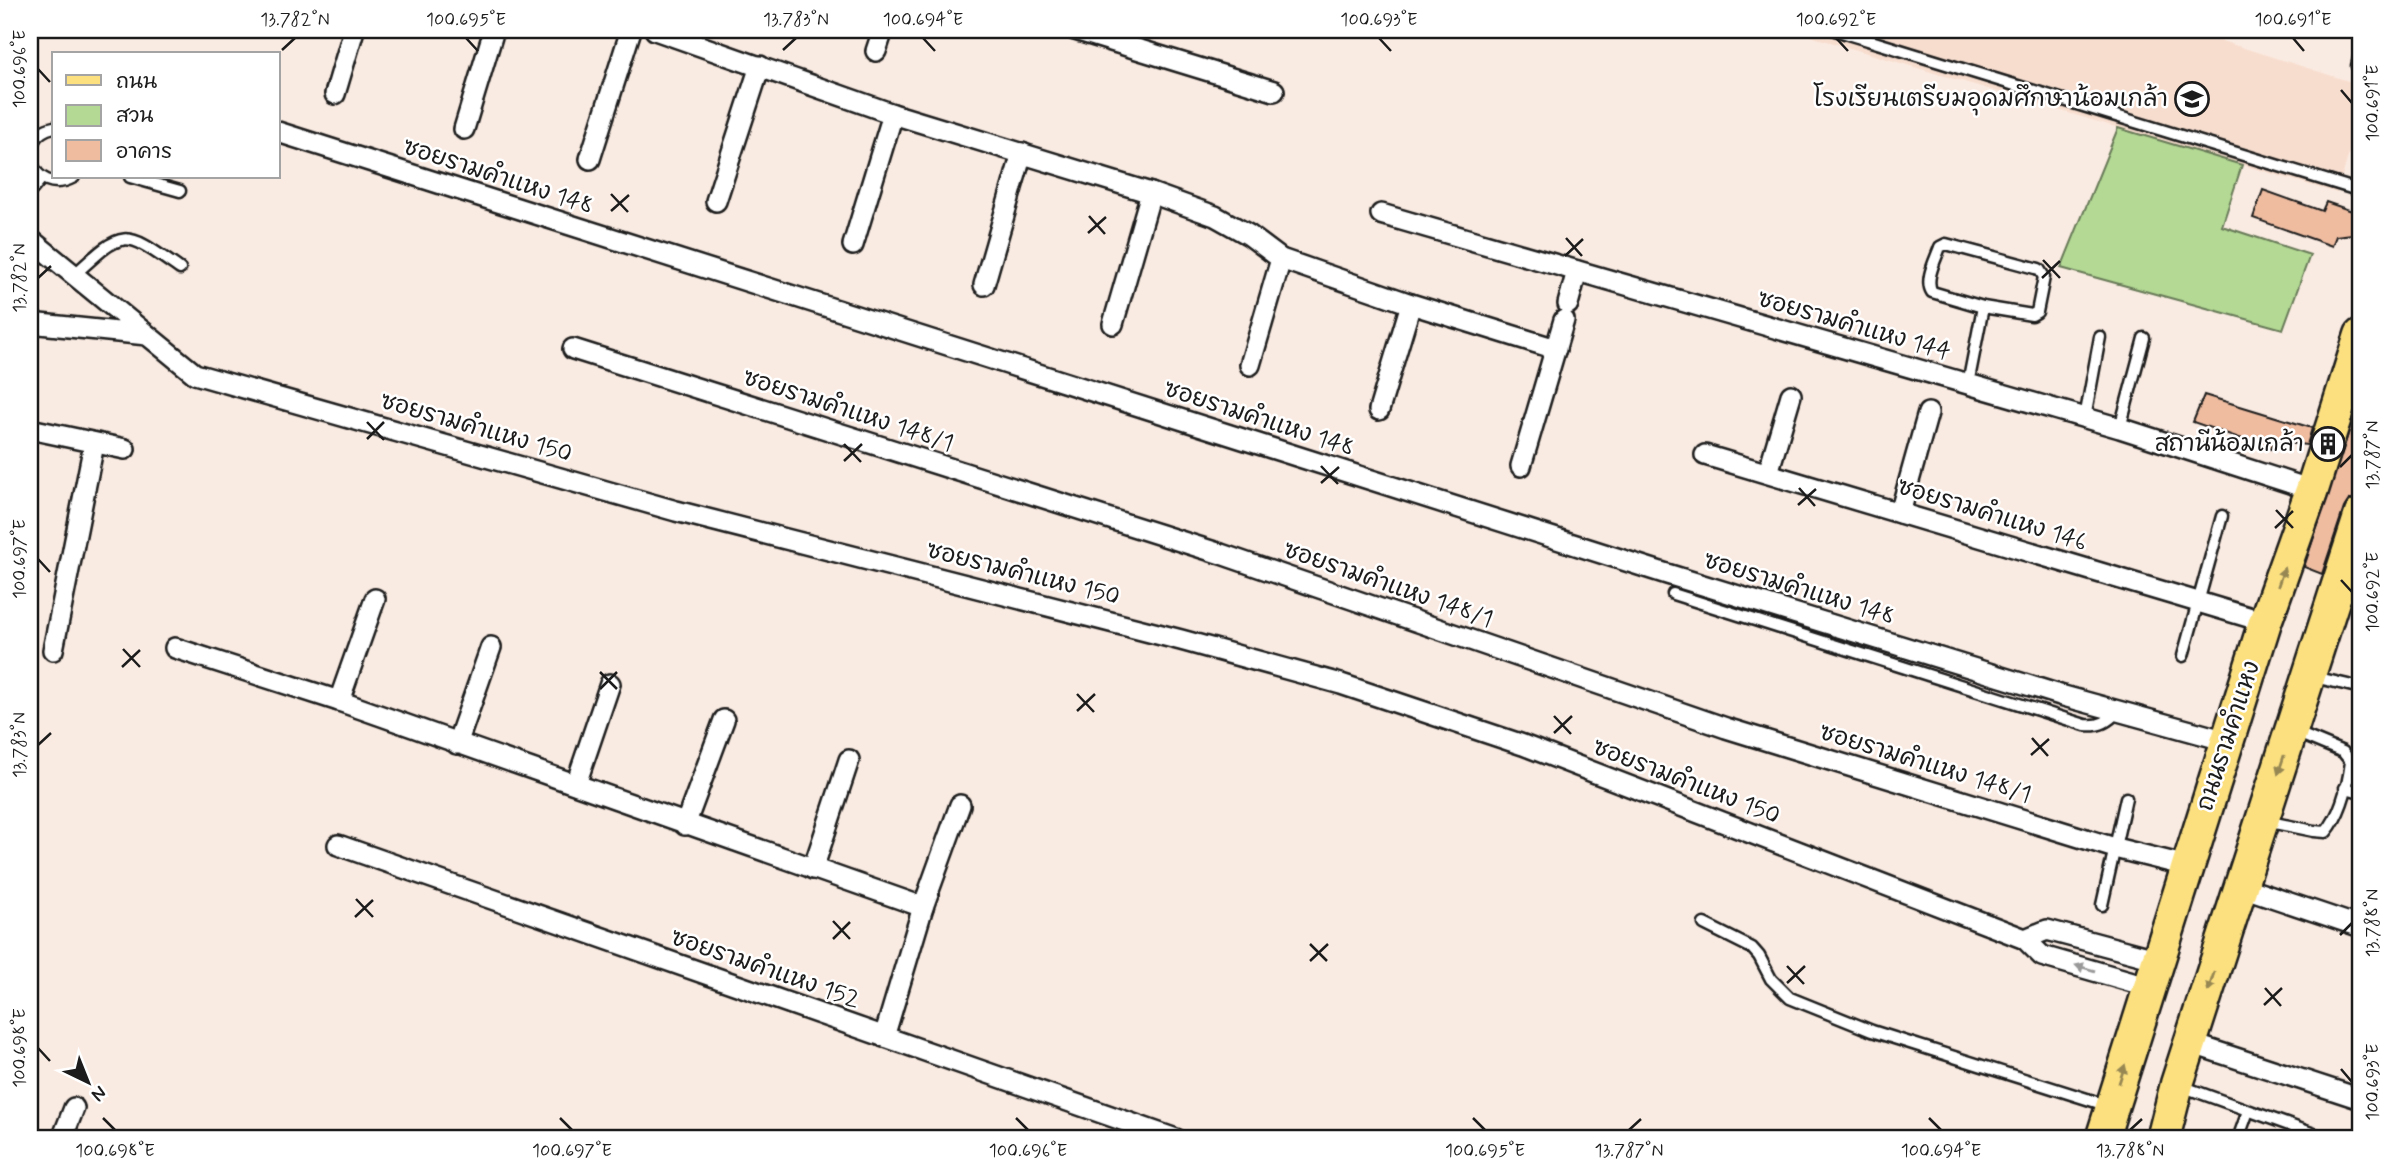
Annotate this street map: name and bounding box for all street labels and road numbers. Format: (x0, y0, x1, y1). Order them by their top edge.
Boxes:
street label: ซอยรามคำแหง 148 (399, 130, 598, 222)
street label: ซอยรามคำแหง 144 (1754, 282, 1955, 368)
street label: ซอยรามคำแหง 148/1 (739, 360, 958, 460)
street label: ซอยรามคำแหง 148 (1160, 372, 1359, 464)
street label: ซอยรามคำแหง 150 (376, 384, 576, 470)
street label: ซอยรามคำแหง 146 (1893, 469, 2091, 559)
street label: ซอยรามคำแหง 150 (923, 533, 1123, 613)
street label: ซอยรามคำแหง 148/1 (1279, 533, 1498, 635)
street label: ซอยรามคำแหง 148 (1700, 543, 1899, 633)
street label: ถนนรามคำแหง (2188, 656, 2268, 815)
street label: ซอยรามคำแหง 148/1 (1815, 715, 2035, 811)
street label: ซอยรามคำแหง 150 (1588, 730, 1785, 832)
street label: ซอยรามคำแหง 152 (666, 920, 864, 1016)

